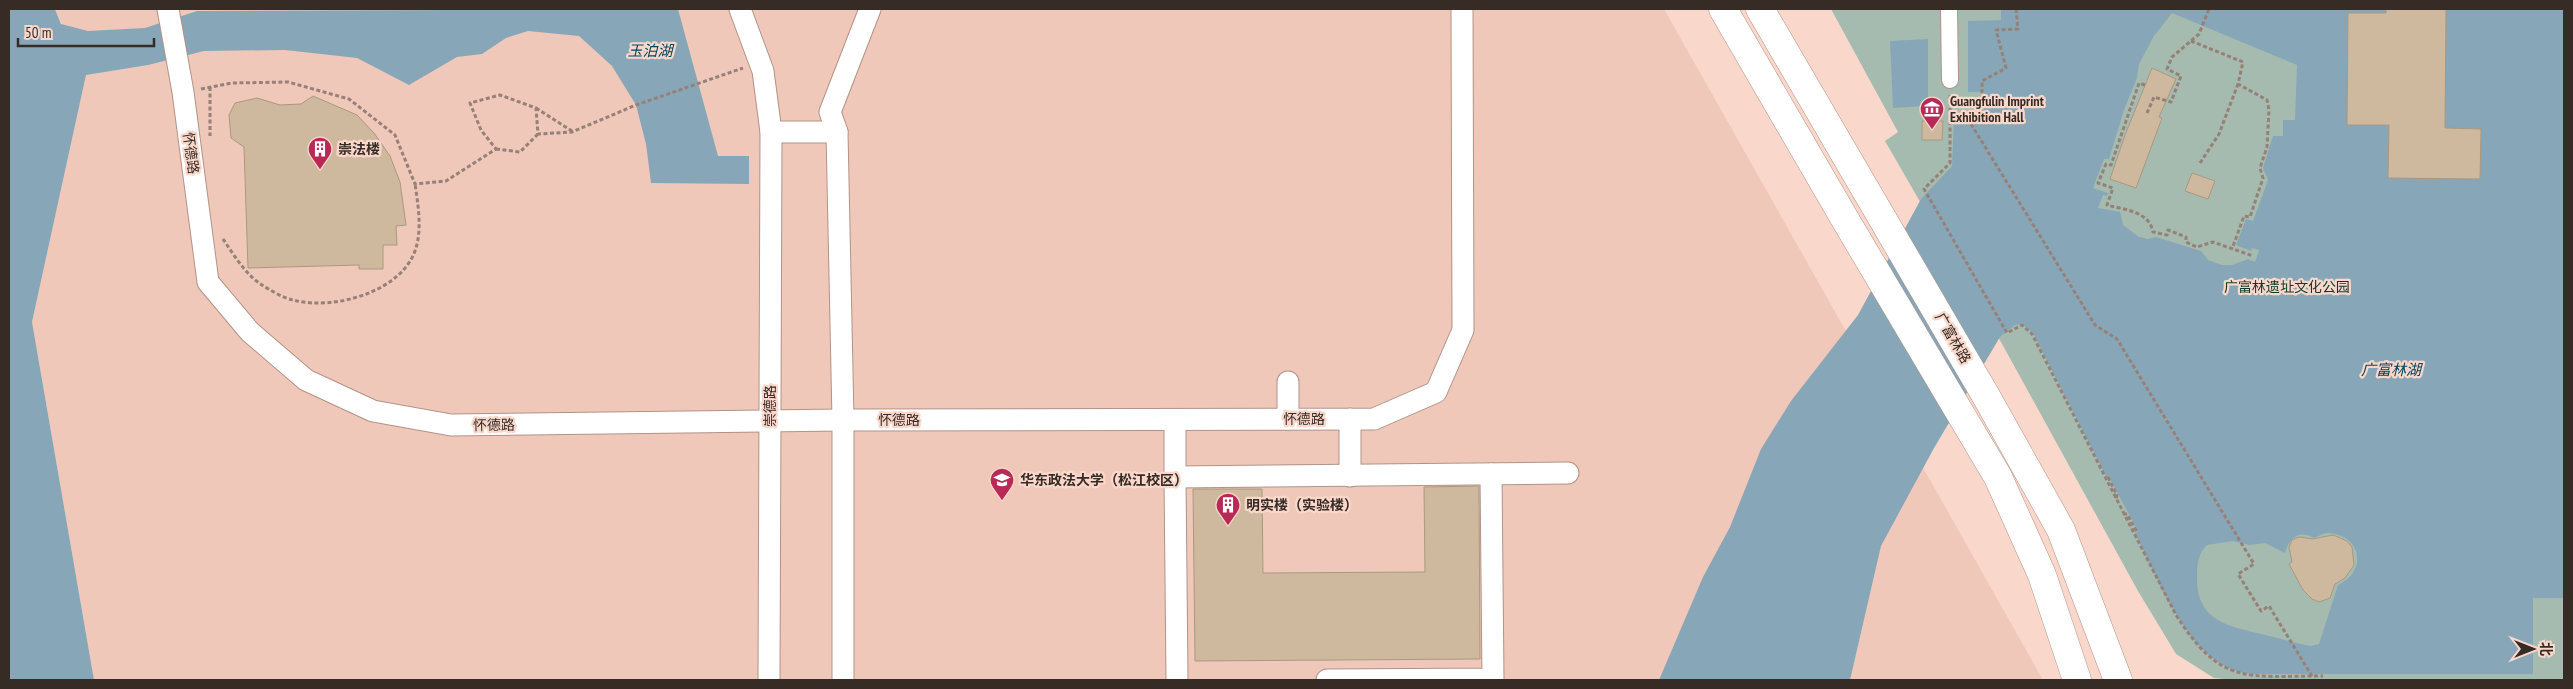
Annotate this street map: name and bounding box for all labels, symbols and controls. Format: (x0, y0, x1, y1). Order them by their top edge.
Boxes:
scale bar (18, 15, 154, 47)
text: 50 m (25, 23, 51, 42)
water label: 玉泊湖 (627, 41, 674, 60)
place label: Guangfulin Imprint Exhibition Hall (1950, 92, 2044, 126)
museum icon: Guangfulin Imprint Exhibition Hall (1919, 96, 1945, 130)
street label: 怀德路 (179, 131, 203, 175)
building icon: 崇法楼 (307, 136, 333, 170)
place label: 崇法楼 (338, 140, 380, 158)
park label: 广富林遗址文化公园 (2224, 278, 2350, 296)
street label: 广富林路 (1931, 309, 1975, 367)
water label: 广富林湖 (2361, 360, 2423, 379)
street label: 崇德路 (761, 385, 779, 427)
street label: 怀德路 (1283, 410, 1325, 428)
street label: 怀德路 (878, 411, 920, 429)
street label: 怀德路 (473, 416, 515, 434)
school or university icon: 华东政法大学（松江校区） (989, 467, 1015, 501)
place label: 华东政法大学（松江校区） (1020, 471, 1188, 489)
building icon: 明实楼（实验楼） (1215, 492, 1241, 526)
place label: 明实楼（实验楼） (1246, 496, 1358, 514)
north arrow (2508, 624, 2558, 674)
text: 北 (2537, 642, 2555, 656)

